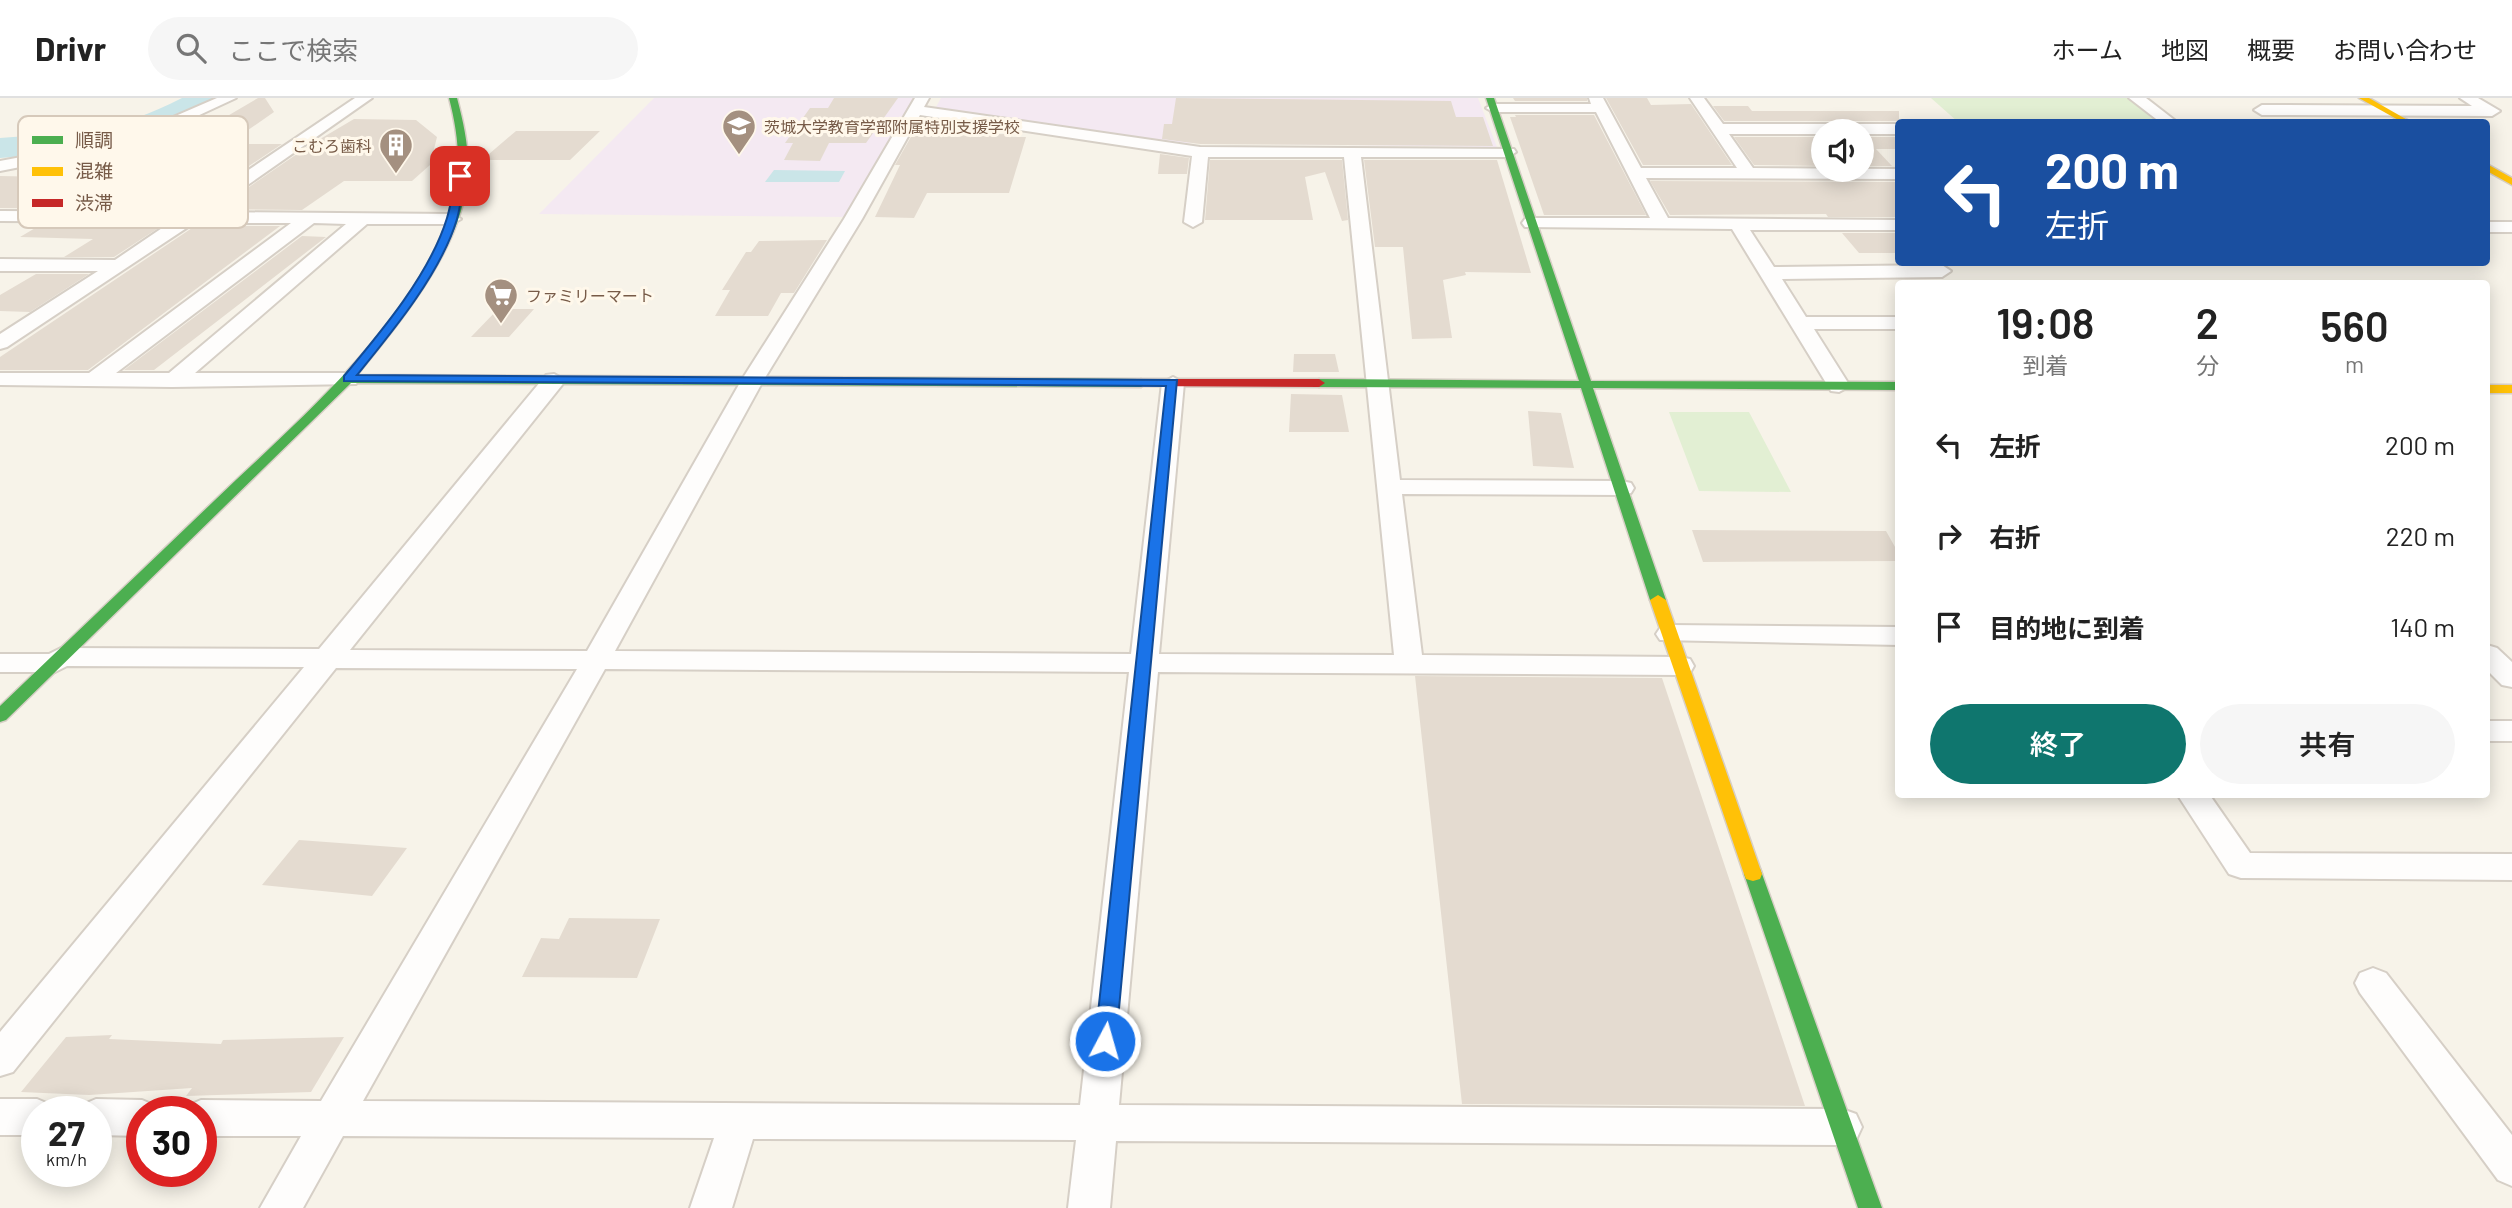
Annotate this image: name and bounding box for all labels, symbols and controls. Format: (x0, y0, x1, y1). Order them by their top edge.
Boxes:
search box (148, 17, 638, 80)
text: Drivr (35, 28, 106, 68)
icon: search (172, 29, 210, 67)
text: ここで検索 (228, 34, 358, 65)
text: ホーム (2052, 35, 2123, 64)
text: 地図 (2161, 35, 2209, 64)
text: 概要 (2247, 35, 2295, 64)
text: お問い合わせ (2333, 35, 2477, 64)
school or university icon: 茨城大学教育学部附属特別支援学校 (720, 107, 758, 156)
legend (18, 116, 248, 228)
place label: 茨城大学教育学部附属特別支援学校 (764, 117, 1020, 136)
map controls (1811, 119, 1874, 182)
button: sound (1811, 119, 1874, 182)
building icon: こむろ歯科 (377, 126, 415, 175)
text: 順調 (75, 128, 113, 151)
place label: こむろ歯科 (292, 136, 372, 155)
text: 200 m (2045, 140, 2179, 199)
pin (430, 146, 490, 206)
icon: left (1930, 147, 2021, 238)
icon: arrive (441, 157, 479, 195)
text: 混雑 (75, 159, 113, 182)
text: 渋滞 (75, 191, 113, 214)
text: 左折 (2045, 205, 2109, 243)
supermarket icon: ファミリーマート (482, 276, 520, 325)
place label: ファミリーマート (526, 286, 654, 305)
text: 19:08 (1996, 297, 2094, 347)
text: 2 (2196, 297, 2219, 347)
text: 560 (2320, 300, 2389, 350)
text: m (2345, 350, 2364, 378)
text: 到着 (2022, 351, 2068, 379)
text: 分 (2196, 351, 2219, 379)
icon: left (1930, 426, 1968, 464)
text: 200 m (2385, 429, 2455, 460)
text: 左折 (1989, 430, 2041, 461)
icon: right (1930, 517, 1968, 555)
text: 220 m (2386, 520, 2455, 551)
text: 右折 (1989, 521, 2041, 552)
icon: arrive (1930, 608, 1968, 646)
text: 140 m (2390, 611, 2455, 642)
text: 目的地に到着 (1989, 612, 2145, 643)
button: 終了 (1930, 704, 2186, 784)
button: 共有 (2200, 704, 2455, 784)
position arrow (1068, 1004, 1142, 1078)
speed limit sign: 30 (126, 1096, 217, 1187)
text: 27 (48, 1111, 85, 1153)
text: km/h (46, 1148, 87, 1170)

